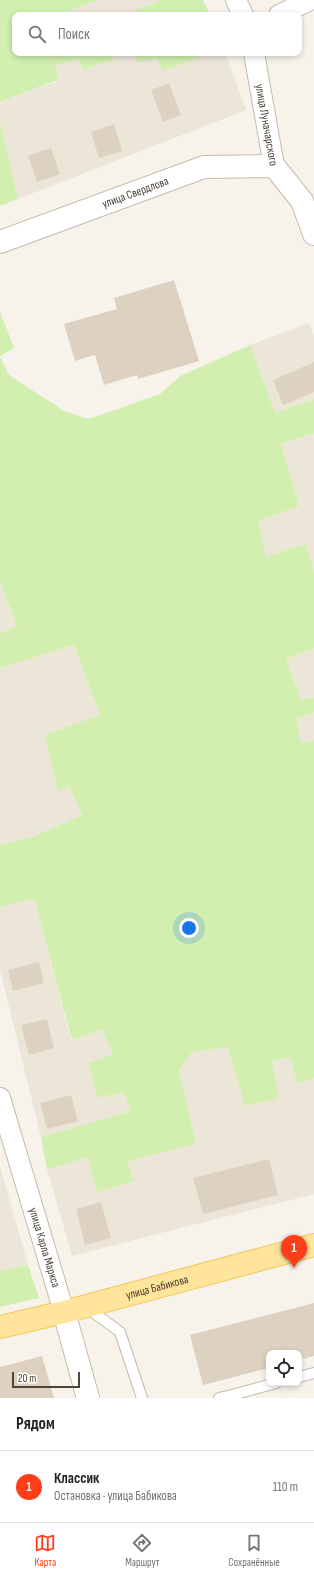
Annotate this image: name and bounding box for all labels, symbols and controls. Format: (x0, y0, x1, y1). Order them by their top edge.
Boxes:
search box (12, 12, 302, 56)
icon: search (26, 23, 48, 45)
text: Поиск (58, 25, 90, 44)
street label: улица Луначарского (252, 83, 281, 167)
street label: улица Свердлова (100, 173, 171, 211)
your location (179, 918, 199, 938)
street label: улица Карла Маркса (26, 1206, 64, 1290)
pin: 1 (281, 1235, 307, 1268)
street label: улица Бабикова (124, 1271, 190, 1303)
map controls (266, 1350, 302, 1386)
button: locate (266, 1350, 302, 1386)
scale bar (12, 1370, 80, 1389)
text: 20 m (18, 1372, 36, 1385)
text: Рядом (16, 1414, 55, 1434)
text: Классик (54, 1469, 99, 1488)
text: 1 (26, 1479, 32, 1495)
text: 110 m (273, 1479, 298, 1495)
text: Остановка · улица Бабикова (54, 1488, 177, 1504)
tab: Карта (34, 1532, 56, 1569)
tab: Маршрут (125, 1532, 160, 1569)
tab: Сохранённые (228, 1532, 280, 1569)

